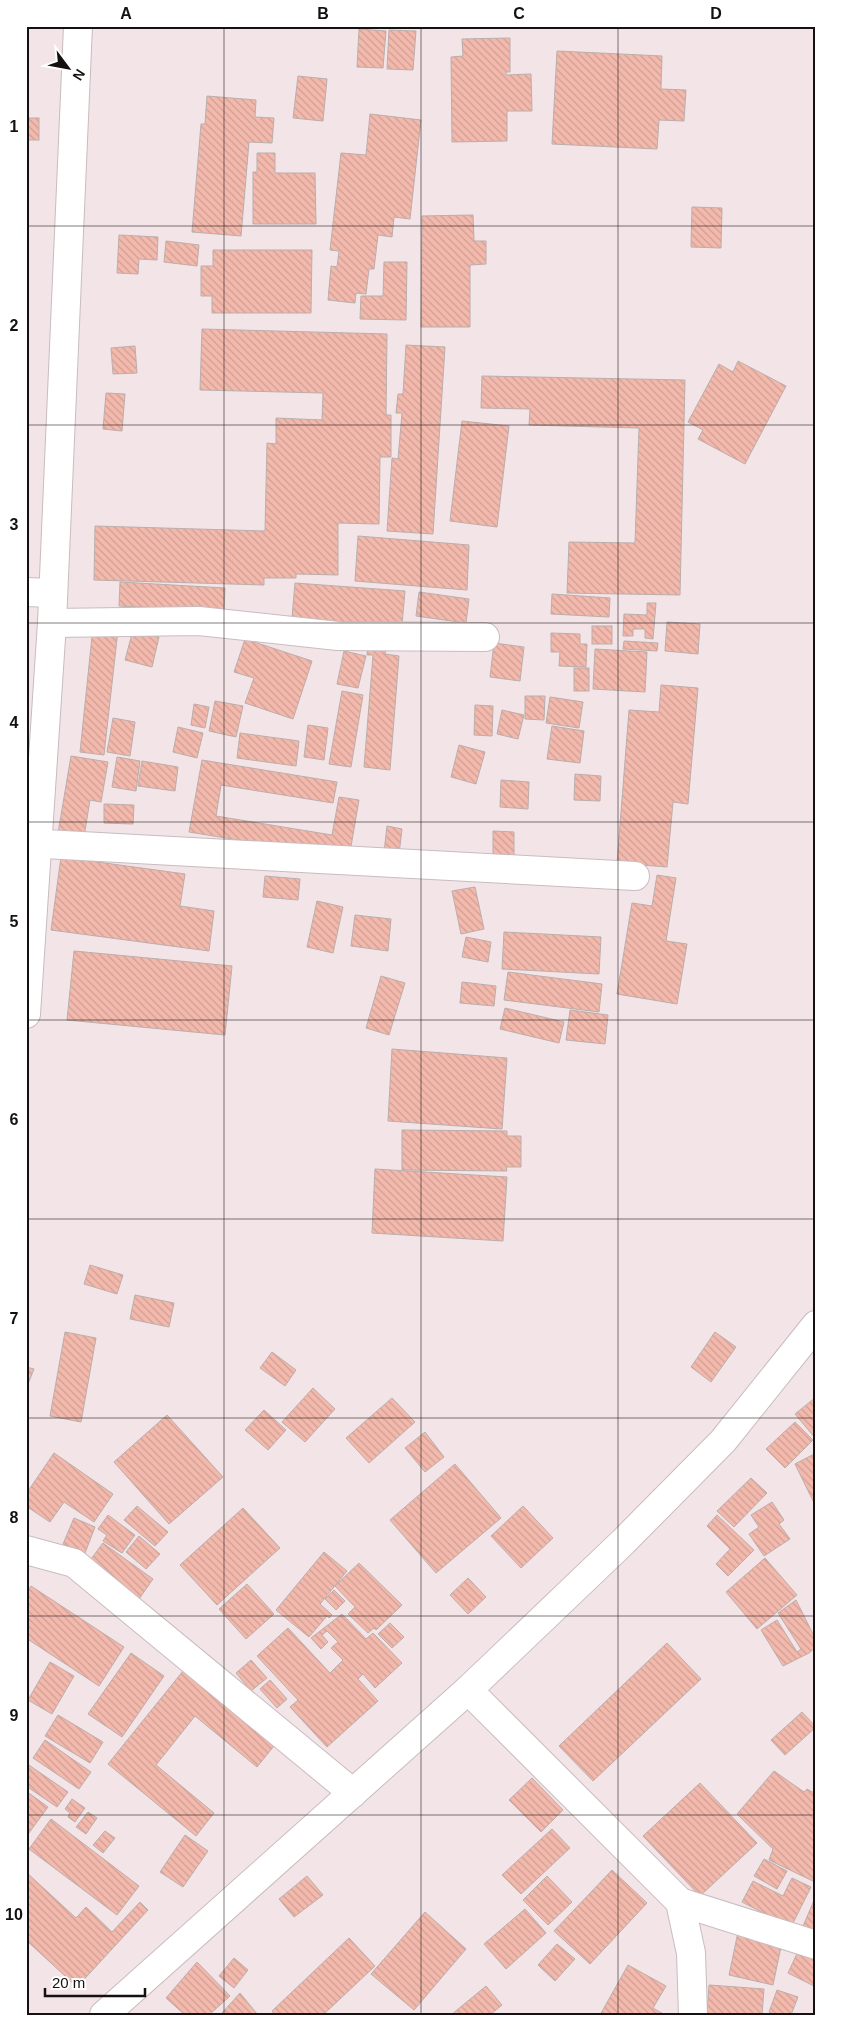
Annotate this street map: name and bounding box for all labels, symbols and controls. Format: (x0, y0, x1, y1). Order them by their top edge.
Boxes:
text: A (120, 5, 132, 22)
text: B (317, 5, 329, 22)
text: C (513, 5, 525, 22)
text: D (710, 5, 722, 22)
north arrow (42, 42, 92, 92)
text: N (70, 66, 88, 83)
text: 1 (10, 118, 19, 135)
text: 2 (10, 317, 19, 334)
text: 3 (10, 516, 19, 533)
text: 4 (10, 714, 19, 731)
text: 5 (10, 913, 19, 930)
text: 6 (10, 1111, 19, 1128)
text: 7 (10, 1310, 19, 1327)
text: 8 (10, 1509, 19, 1526)
text: 9 (10, 1707, 19, 1724)
text: 10 (5, 1906, 23, 1923)
scale bar (45, 1966, 145, 1998)
text: 20 m (52, 1974, 85, 1991)

